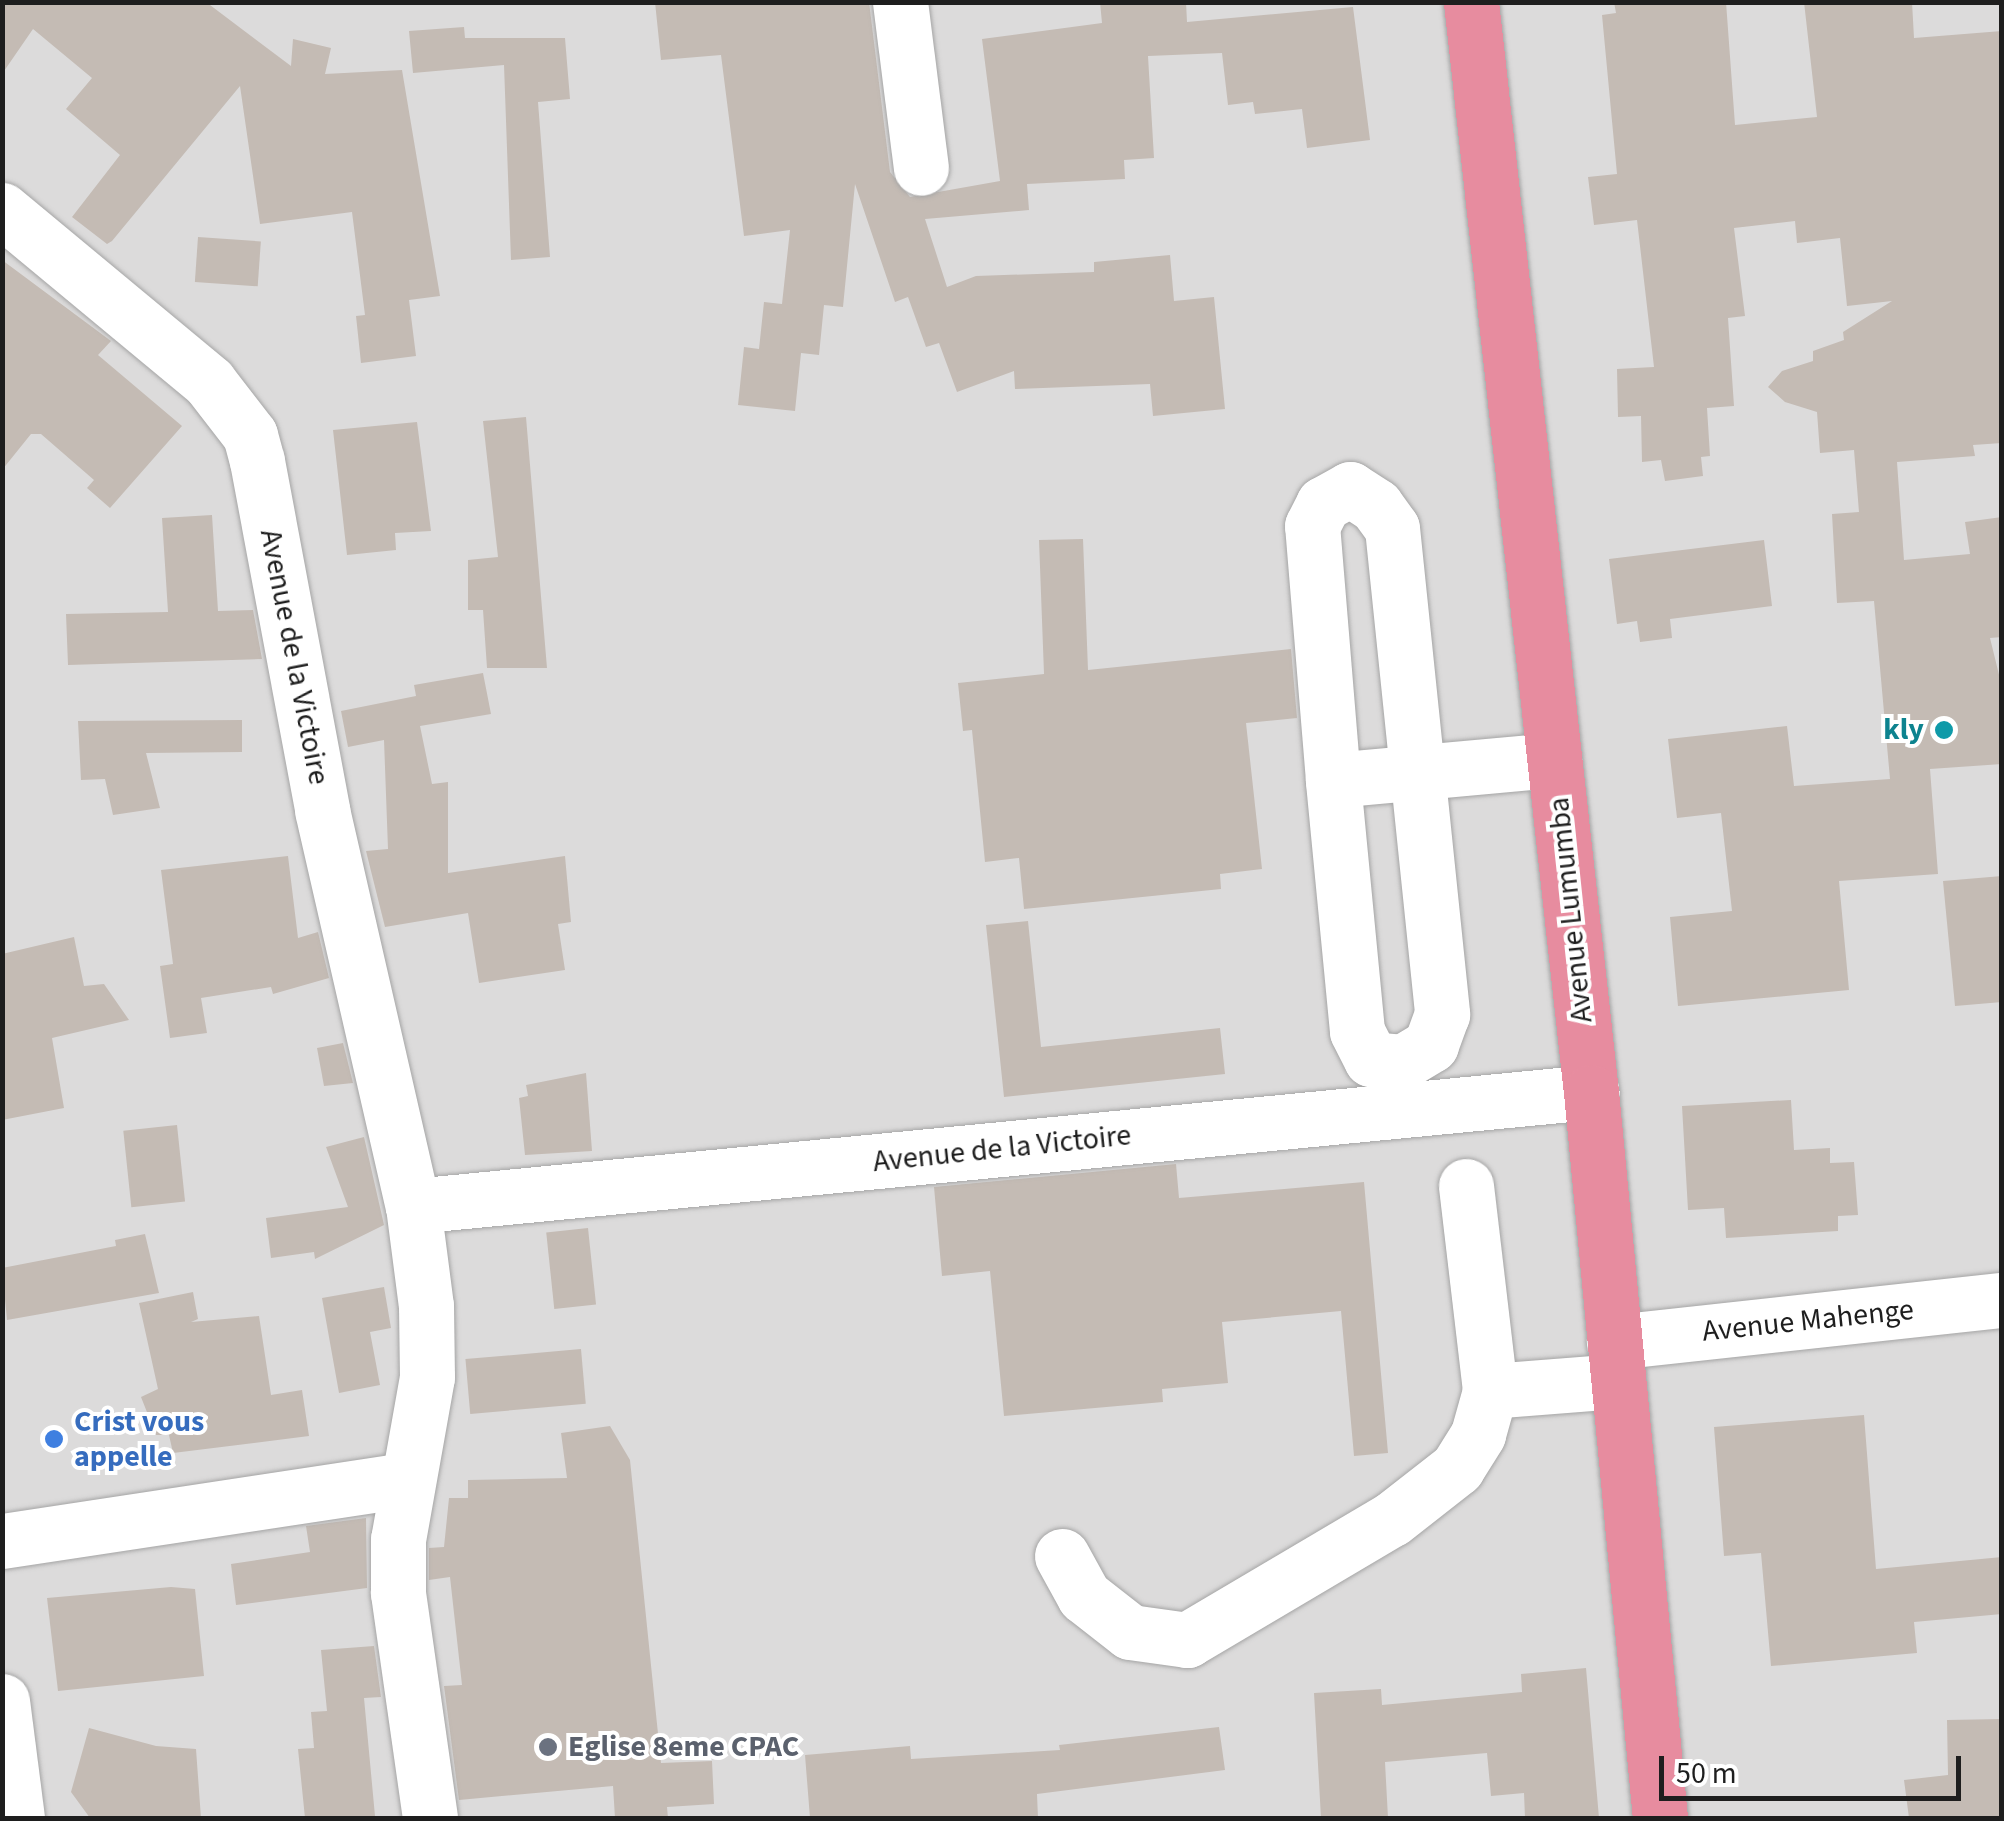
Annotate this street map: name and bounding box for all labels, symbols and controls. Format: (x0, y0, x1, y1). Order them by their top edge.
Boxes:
street label: Avenue de la Victoire (252, 526, 336, 788)
place label: kly (1883, 712, 1924, 748)
marker: kly (1933, 719, 1955, 741)
street label: Avenue Lumumba (1541, 796, 1601, 1024)
street label: Avenue de la Victoire (871, 1118, 1133, 1180)
street label: Avenue Mahenge (1700, 1292, 1916, 1350)
place label: Crist vous appelle (74, 1404, 204, 1474)
marker: Crist vous appelle (43, 1428, 65, 1450)
place label: Eglise 8eme CPAC (568, 1729, 799, 1765)
marker: Eglise 8eme CPAC (537, 1736, 559, 1758)
scale bar (1664, 1736, 1966, 1798)
text: 50 m (1676, 1752, 1737, 1795)

